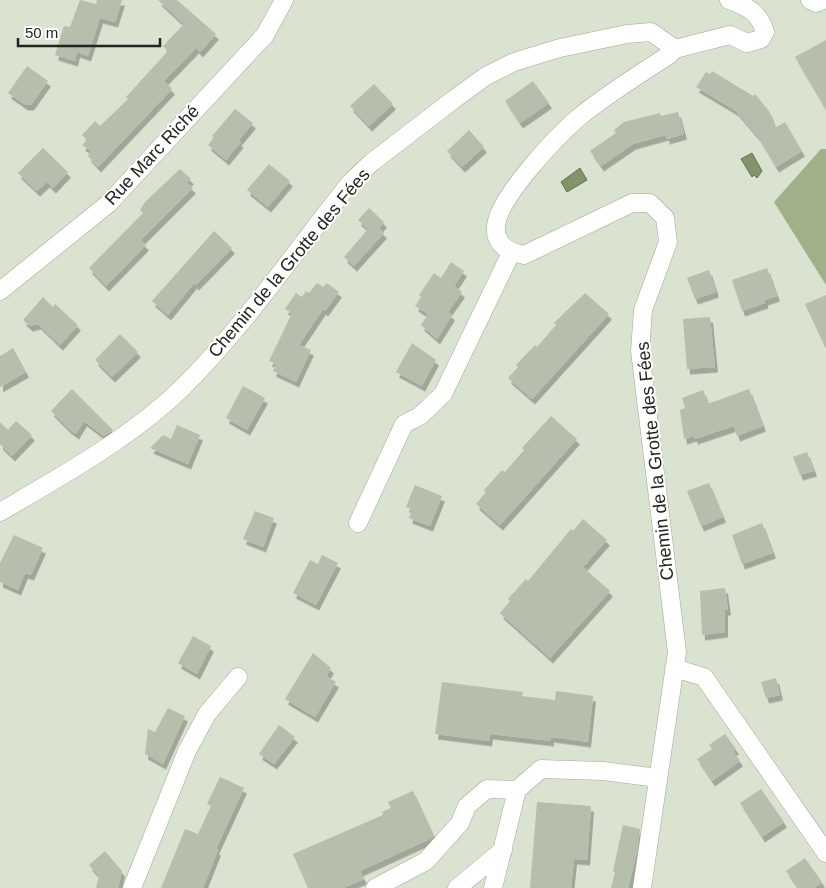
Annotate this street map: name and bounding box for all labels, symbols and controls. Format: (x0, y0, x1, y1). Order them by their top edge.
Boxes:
scale bar (18, 15, 160, 47)
text: 50 m (25, 24, 58, 41)
street label: Rue Marc Riché (101, 101, 203, 209)
street label: Chemin de la Grotte des Fées (204, 165, 374, 361)
street label: Chemin de la Grotte des Fées (633, 341, 677, 581)

